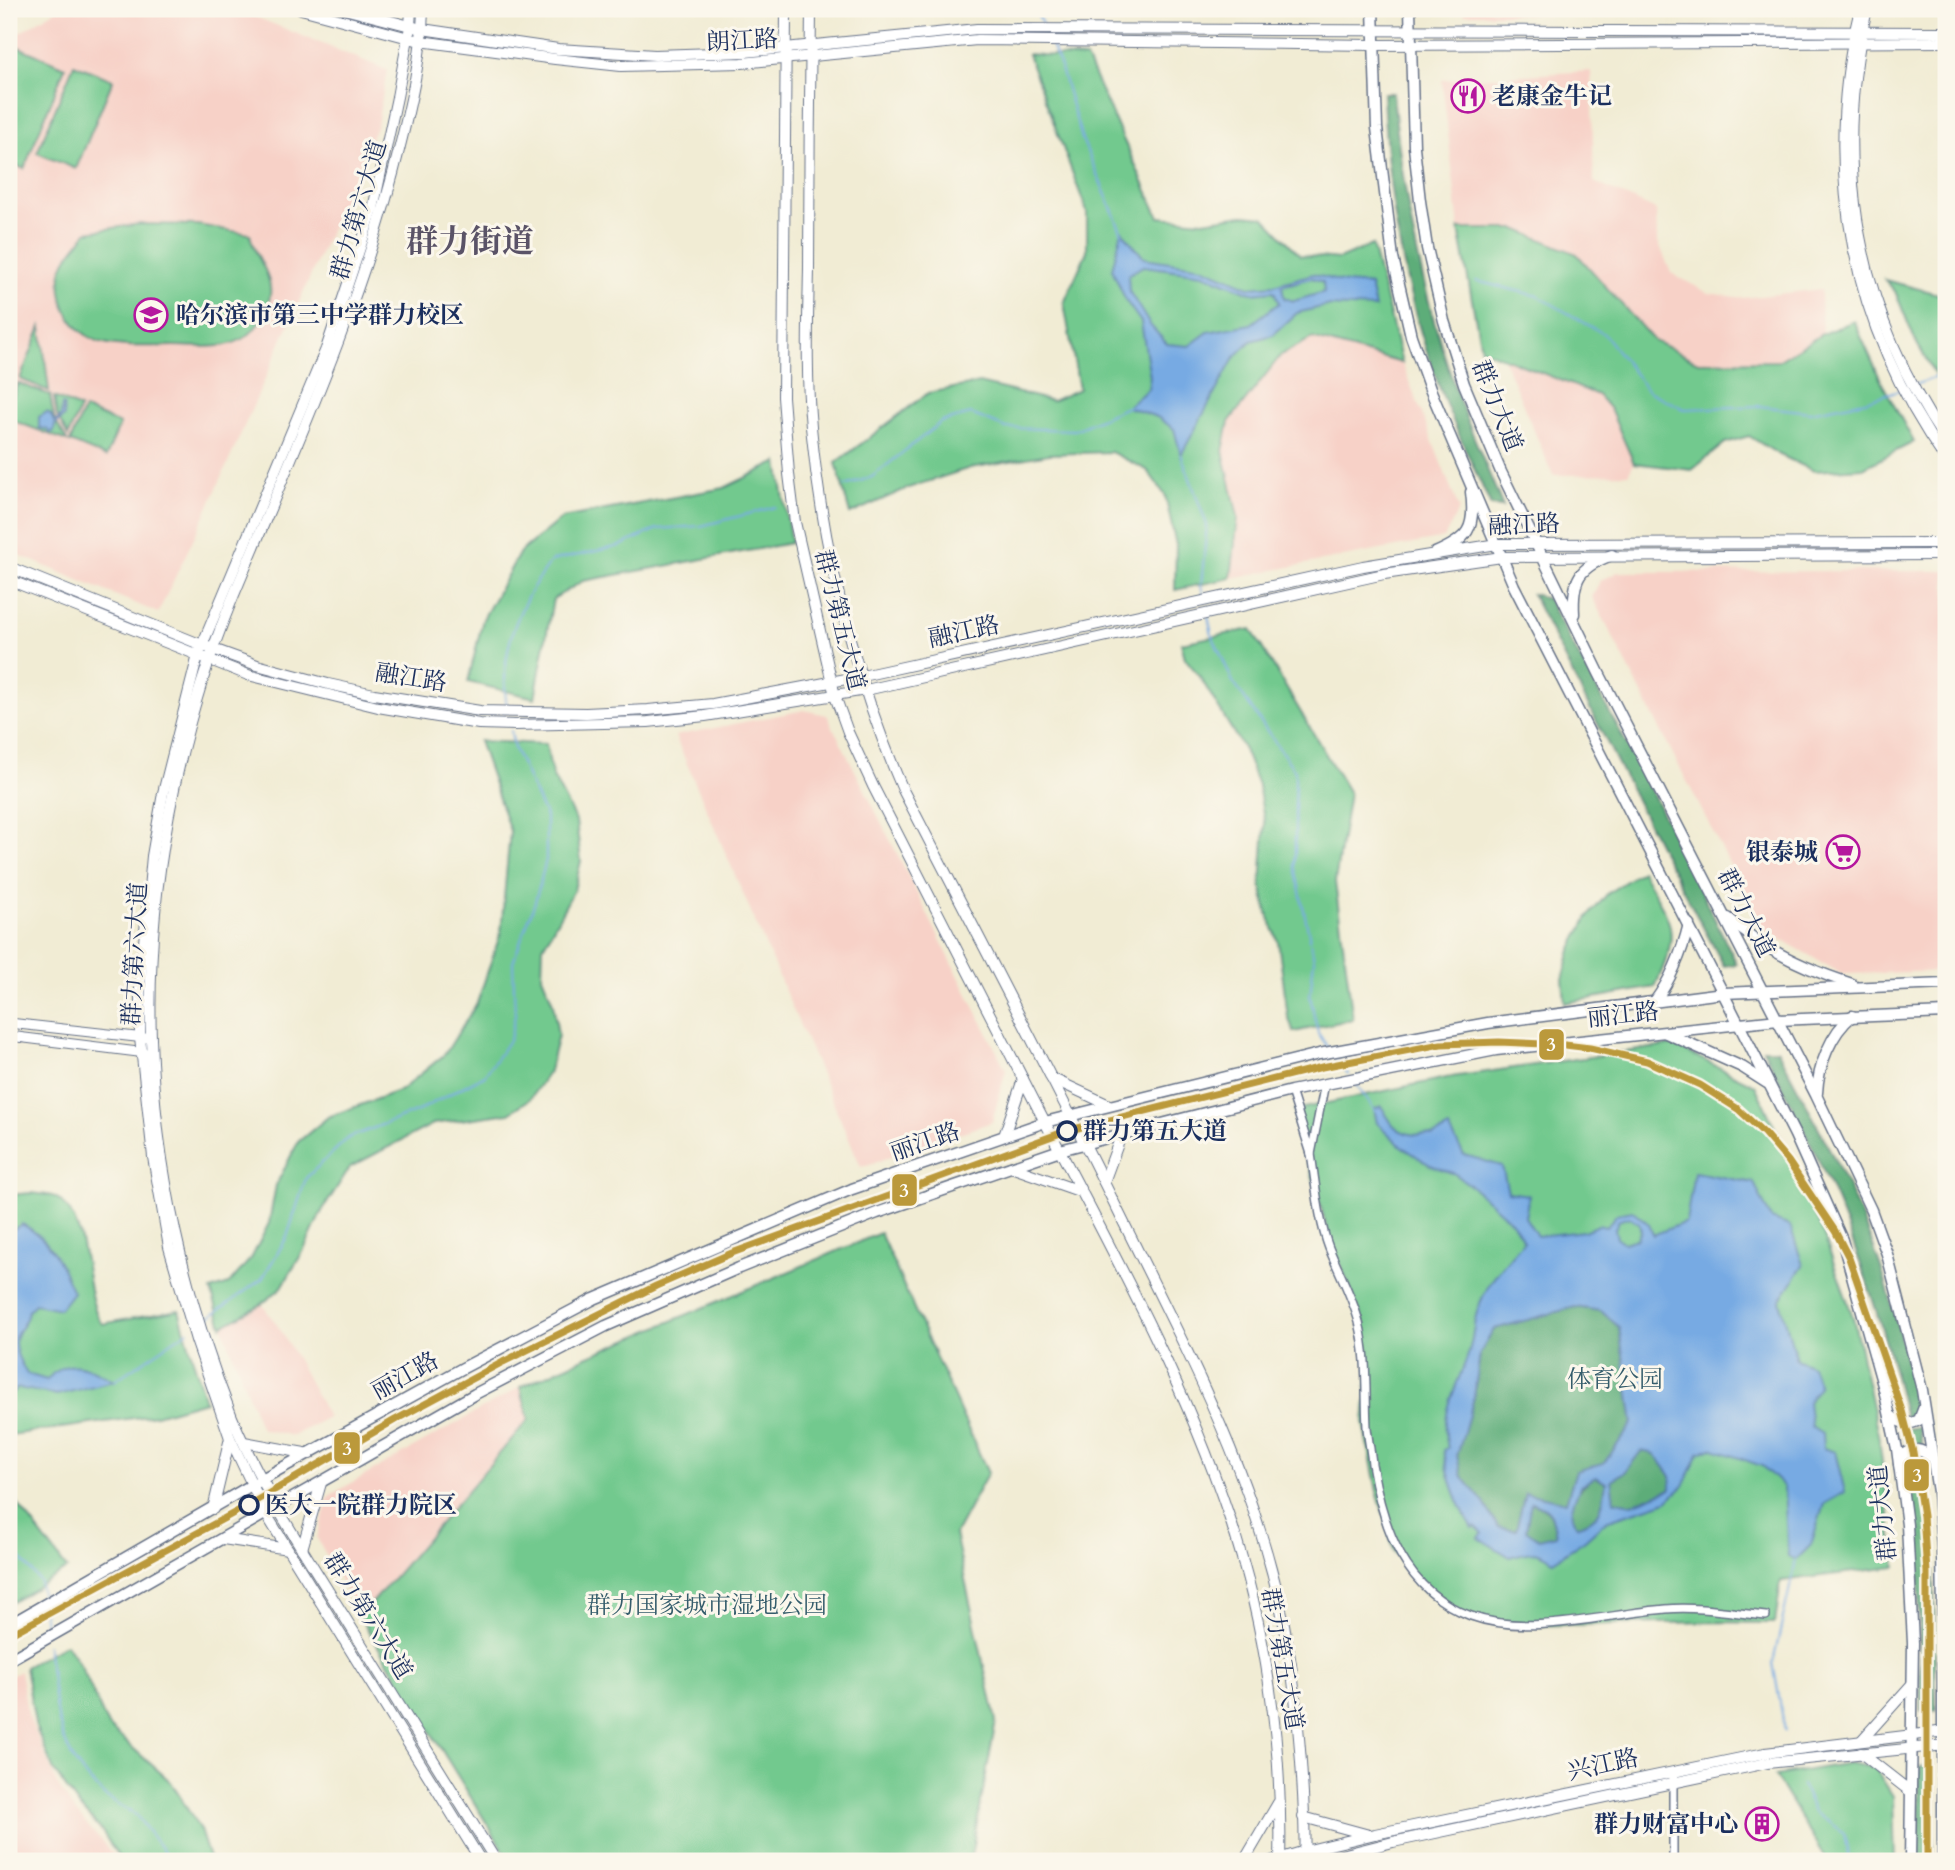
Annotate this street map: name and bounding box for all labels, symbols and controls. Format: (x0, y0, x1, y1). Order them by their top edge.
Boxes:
street label: 朗江路 (705, 23, 779, 59)
restaurant icon: 老康金牛记 (1449, 77, 1487, 115)
place label: 老康金牛记 (1492, 80, 1612, 113)
street label: 群力第六大道 (323, 136, 395, 284)
district label: 群力街道 (406, 220, 534, 264)
school or university icon: 哈尔滨市第三中学群力校区 (132, 296, 170, 334)
place label: 哈尔滨市第三中学群力校区 (176, 299, 464, 332)
street label: 群力大道 (1464, 355, 1530, 457)
street label: 融江路 (1487, 507, 1561, 543)
street label: 群力第五大道 (807, 546, 873, 694)
street label: 融江路 (925, 608, 1003, 656)
street label: 融江路 (373, 656, 449, 700)
supermarket icon: 银泰城 (1824, 833, 1862, 871)
place label: 银泰城 (1746, 836, 1818, 869)
street label: 群力大道 (1710, 863, 1782, 963)
street label: 群力第六大道 (115, 881, 155, 1027)
street label: 丽江路 (1585, 995, 1661, 1035)
line badge: 3 (1538, 1028, 1565, 1061)
text: 3 (1546, 1032, 1556, 1058)
street label: 丽江路 (886, 1115, 964, 1169)
place label: 群力第五大道 (1083, 1115, 1227, 1148)
marker: 群力第五大道 (1057, 1121, 1077, 1141)
line badge: 3 (891, 1173, 918, 1207)
text: 3 (899, 1178, 909, 1204)
street label: 丽江路 (366, 1344, 444, 1408)
park label: 体育公园 (1567, 1363, 1663, 1396)
line badge: 3 (333, 1431, 361, 1465)
text: 3 (342, 1436, 352, 1462)
line badge: 3 (1903, 1458, 1930, 1492)
text: 3 (1912, 1463, 1922, 1489)
street label: 群力大道 (1862, 1464, 1904, 1562)
place label: 医大一院群力院区 (265, 1489, 457, 1522)
marker: 医大一院群力院区 (239, 1495, 259, 1515)
street label: 群力第六大道 (316, 1546, 420, 1686)
street label: 群力第五大道 (1253, 1585, 1311, 1733)
park label: 群力国家城市湿地公园 (587, 1589, 827, 1622)
street label: 兴江路 (1564, 1741, 1642, 1789)
building icon: 群力财富中心 (1743, 1805, 1781, 1843)
place label: 群力财富中心 (1594, 1808, 1738, 1841)

